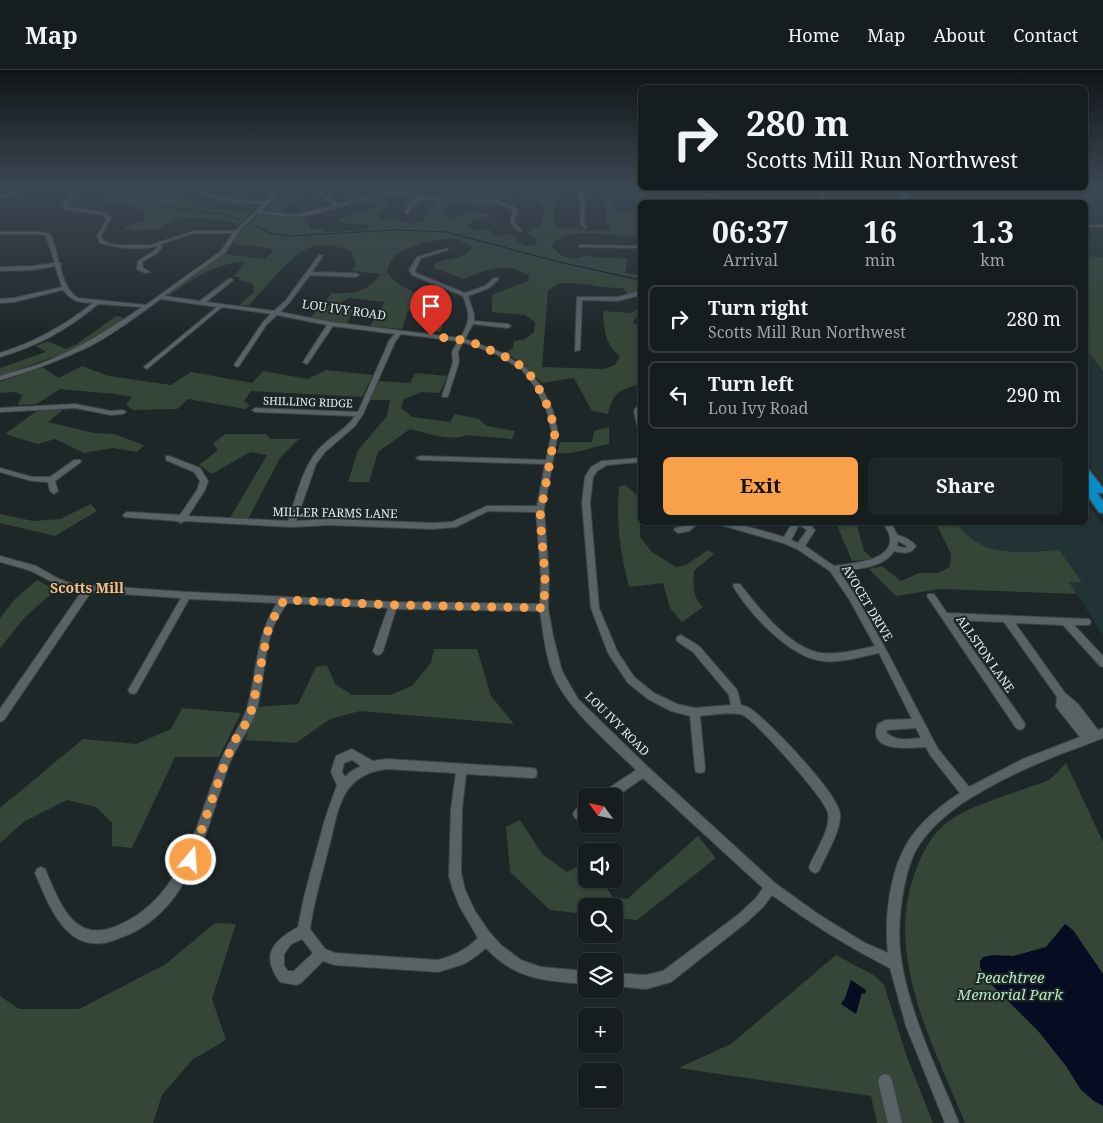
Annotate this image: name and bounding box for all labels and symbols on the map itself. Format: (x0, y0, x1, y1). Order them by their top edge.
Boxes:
pin (410, 285, 452, 336)
street label: LOU IVY ROAD (301, 295, 387, 324)
street label: SHILLING RIDGE (263, 392, 353, 411)
street label: MILLER FARMS LANE (272, 503, 398, 522)
street label: AVOCET DRIVE (838, 561, 897, 644)
district label: Scotts Mill (50, 578, 124, 597)
street label: ALLSTON LANE (952, 612, 1018, 696)
street label: LOU IVY ROAD (581, 688, 654, 760)
north arrow (578, 788, 622, 832)
position arrow (164, 833, 216, 885)
park label: Peachtree Memorial Park (956, 967, 1063, 1004)

